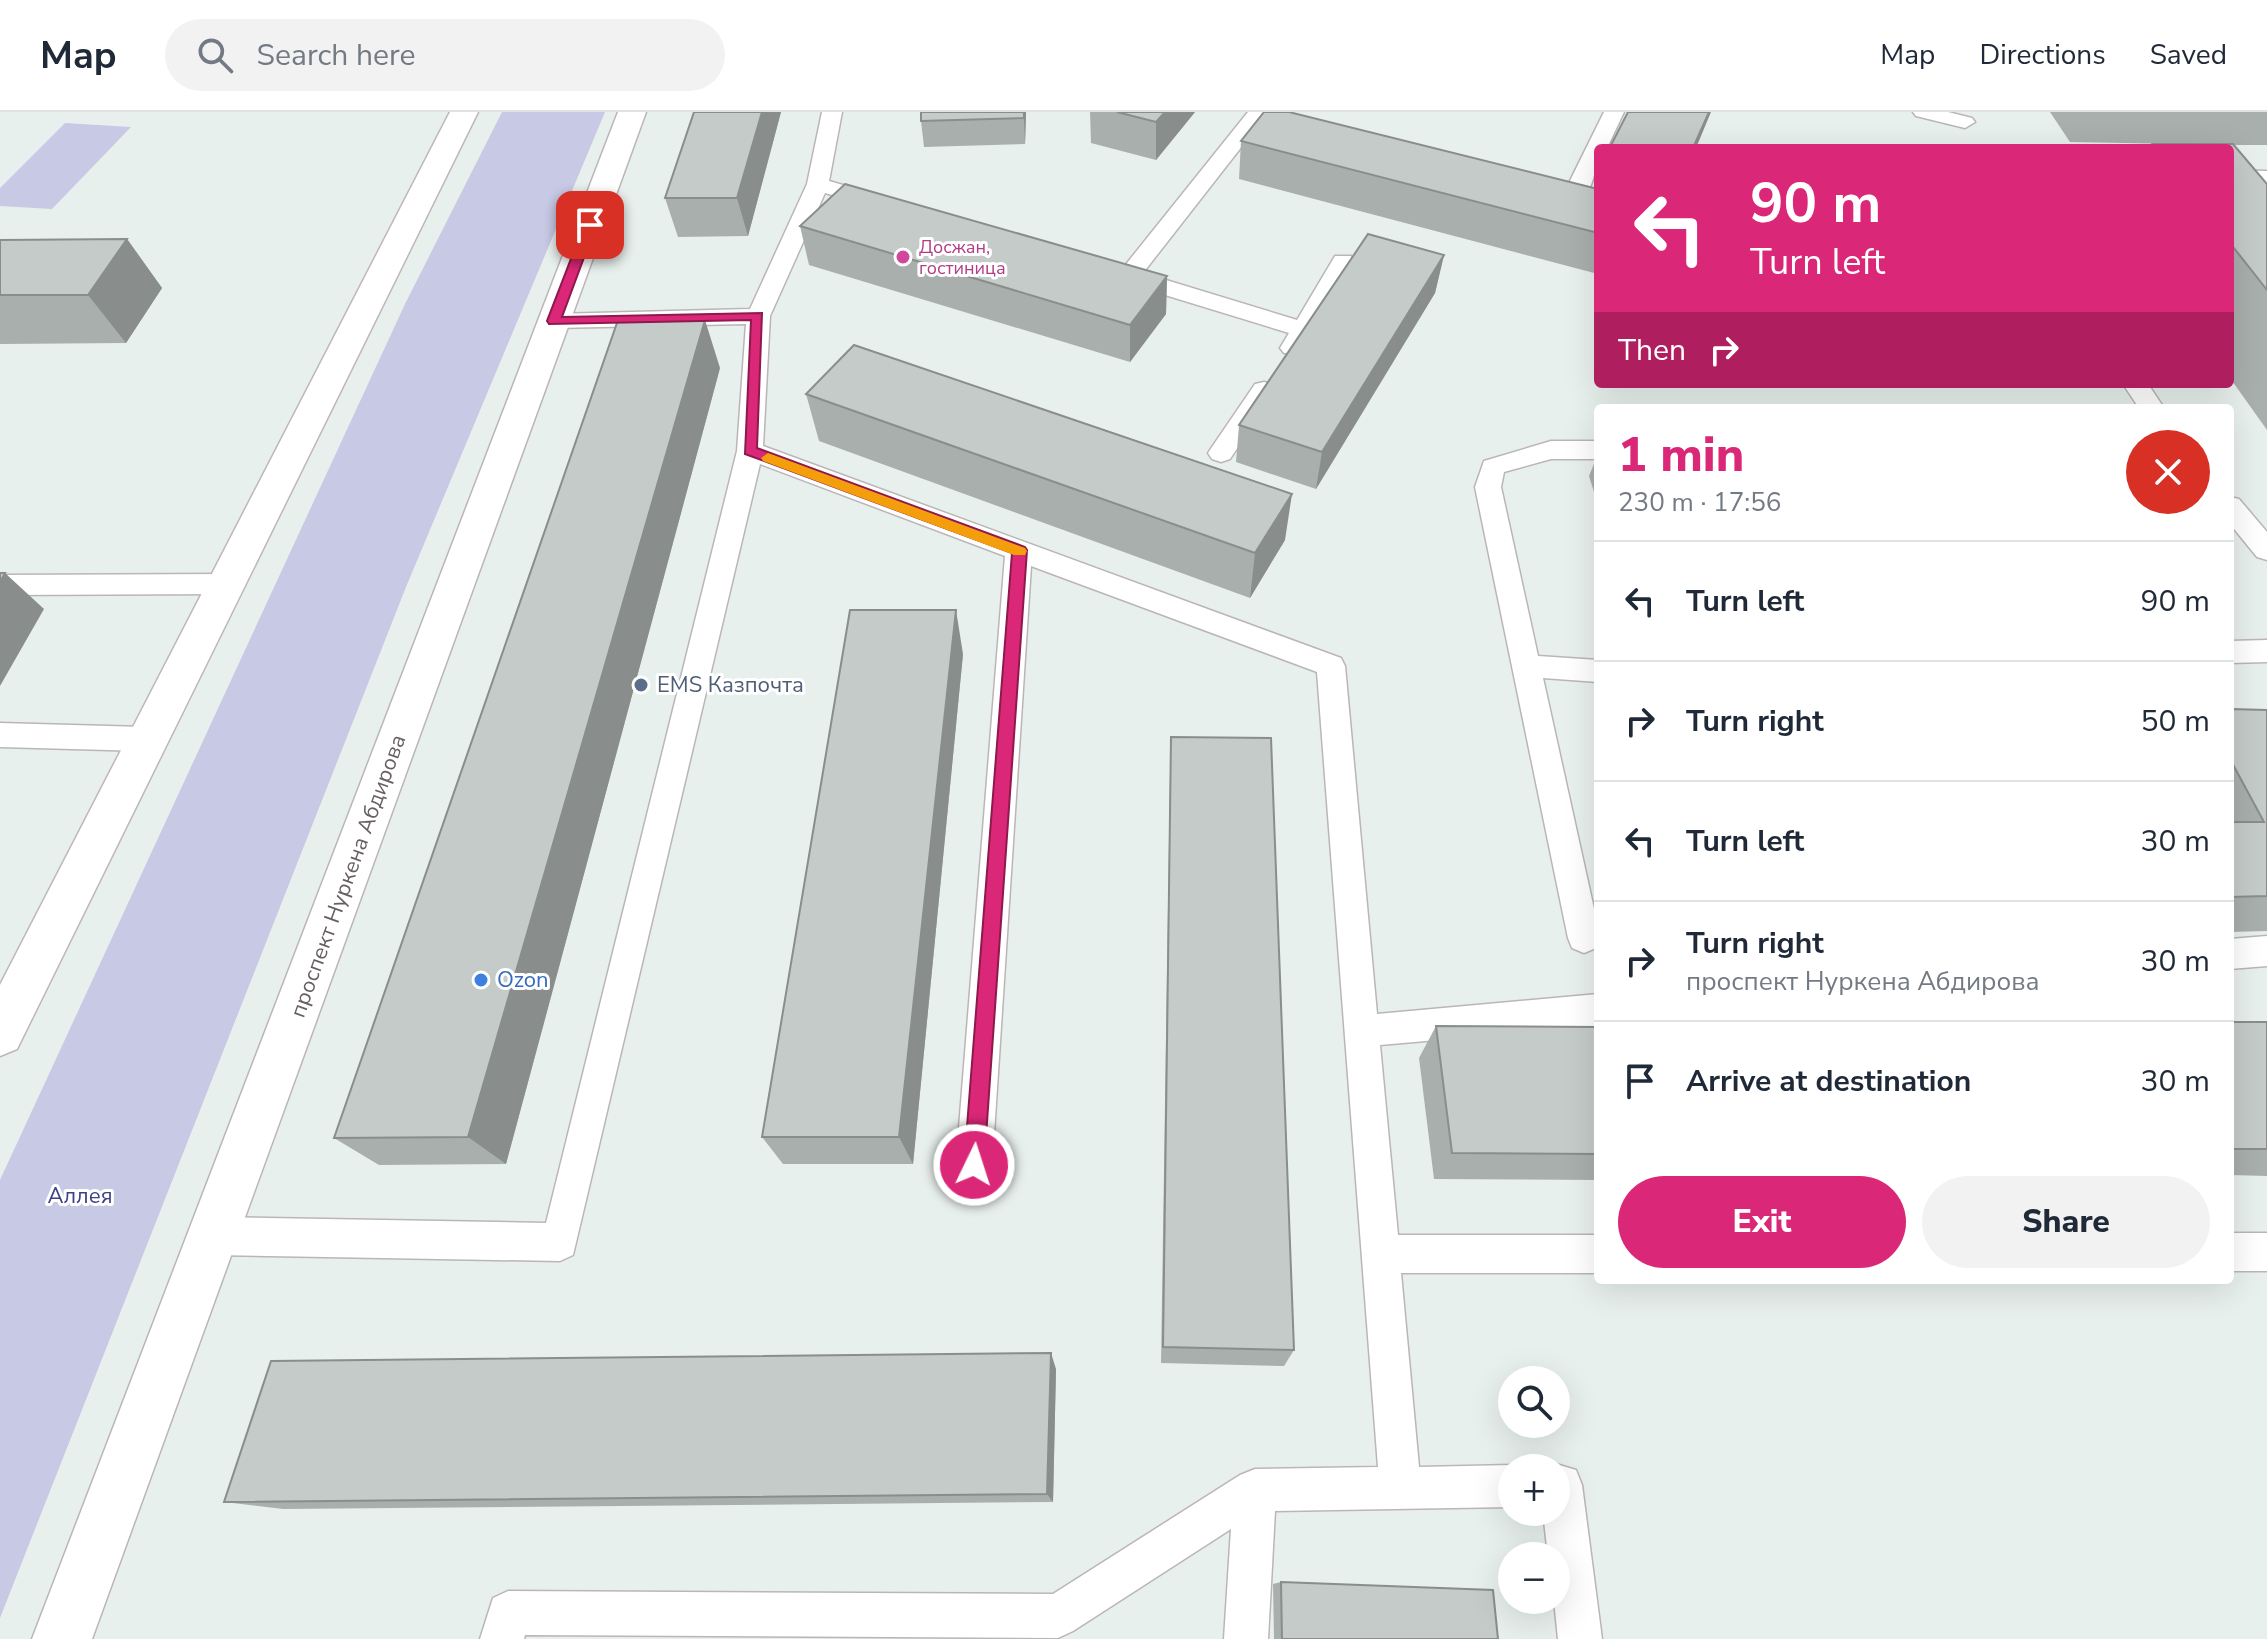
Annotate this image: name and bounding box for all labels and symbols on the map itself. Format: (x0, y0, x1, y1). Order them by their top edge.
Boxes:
pin (556, 191, 624, 259)
place label: Досжан, гостиница (919, 235, 1006, 280)
marker: Досжан, гостиница (894, 248, 912, 266)
place label: EMS Казпочта (657, 670, 804, 700)
marker: EMS Казпочта (632, 676, 650, 694)
street label: проспект Нуркена Абдирова (283, 730, 413, 1022)
place label: Ozon (497, 965, 549, 995)
marker: Ozon (472, 971, 490, 989)
position arrow (932, 1123, 1016, 1207)
park label: Аллея (47, 1181, 113, 1211)

